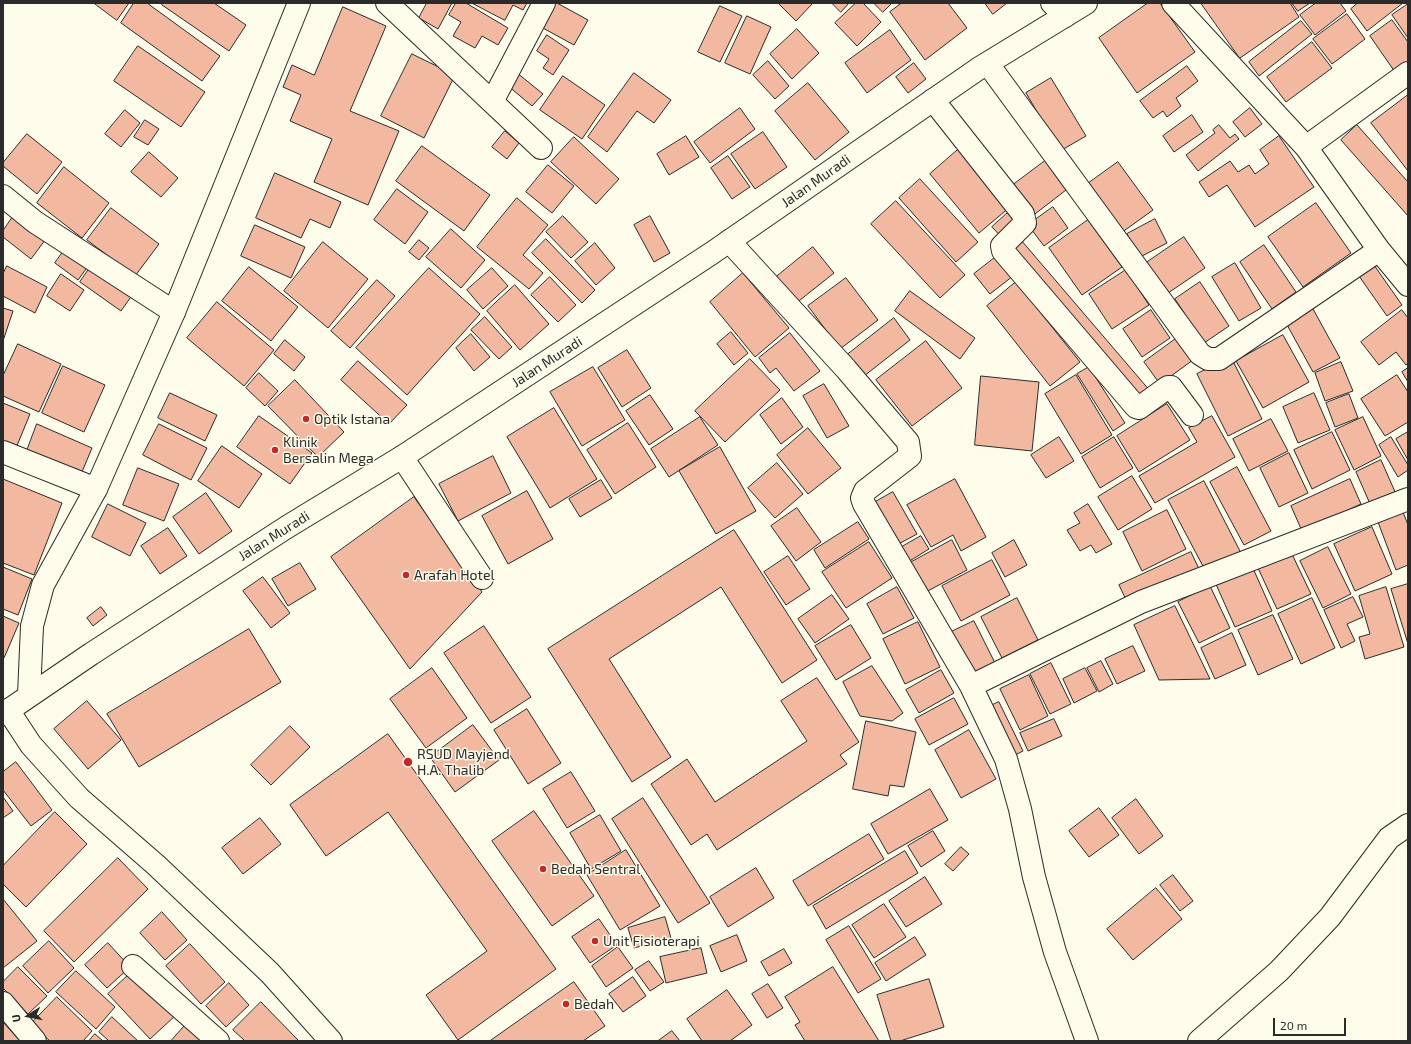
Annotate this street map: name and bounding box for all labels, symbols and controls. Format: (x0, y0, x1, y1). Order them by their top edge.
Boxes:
street label: Jalan Muradi (778, 151, 854, 211)
street label: Jalan Muradi (509, 333, 585, 391)
place label: Optik Istana (314, 411, 390, 427)
marker: Optik Istana (301, 414, 311, 424)
place label: Klinik Bersalin Mega (283, 434, 374, 466)
marker: Klinik Bersalin Mega (270, 445, 280, 455)
street label: Jalan Muradi (235, 508, 313, 564)
place label: Arafah Hotel (414, 567, 495, 583)
marker: Arafah Hotel (401, 570, 411, 580)
place label: RSUD Mayjend H.A. Thalib (417, 746, 510, 778)
marker: RSUD Mayjend H.A. Thalib (402, 756, 414, 768)
place label: Bedah Sentral (551, 861, 640, 877)
marker: Bedah Sentral (538, 864, 548, 874)
place label: Unit Fisioterapi (603, 933, 700, 949)
marker: Unit Fisioterapi (590, 936, 600, 946)
north arrow (8, 996, 48, 1036)
place label: Bedah (574, 996, 614, 1012)
marker: Bedah (561, 999, 571, 1009)
scale bar (1275, 1010, 1348, 1036)
text: U (9, 1013, 23, 1023)
text: 20 m (1280, 1018, 1307, 1032)

